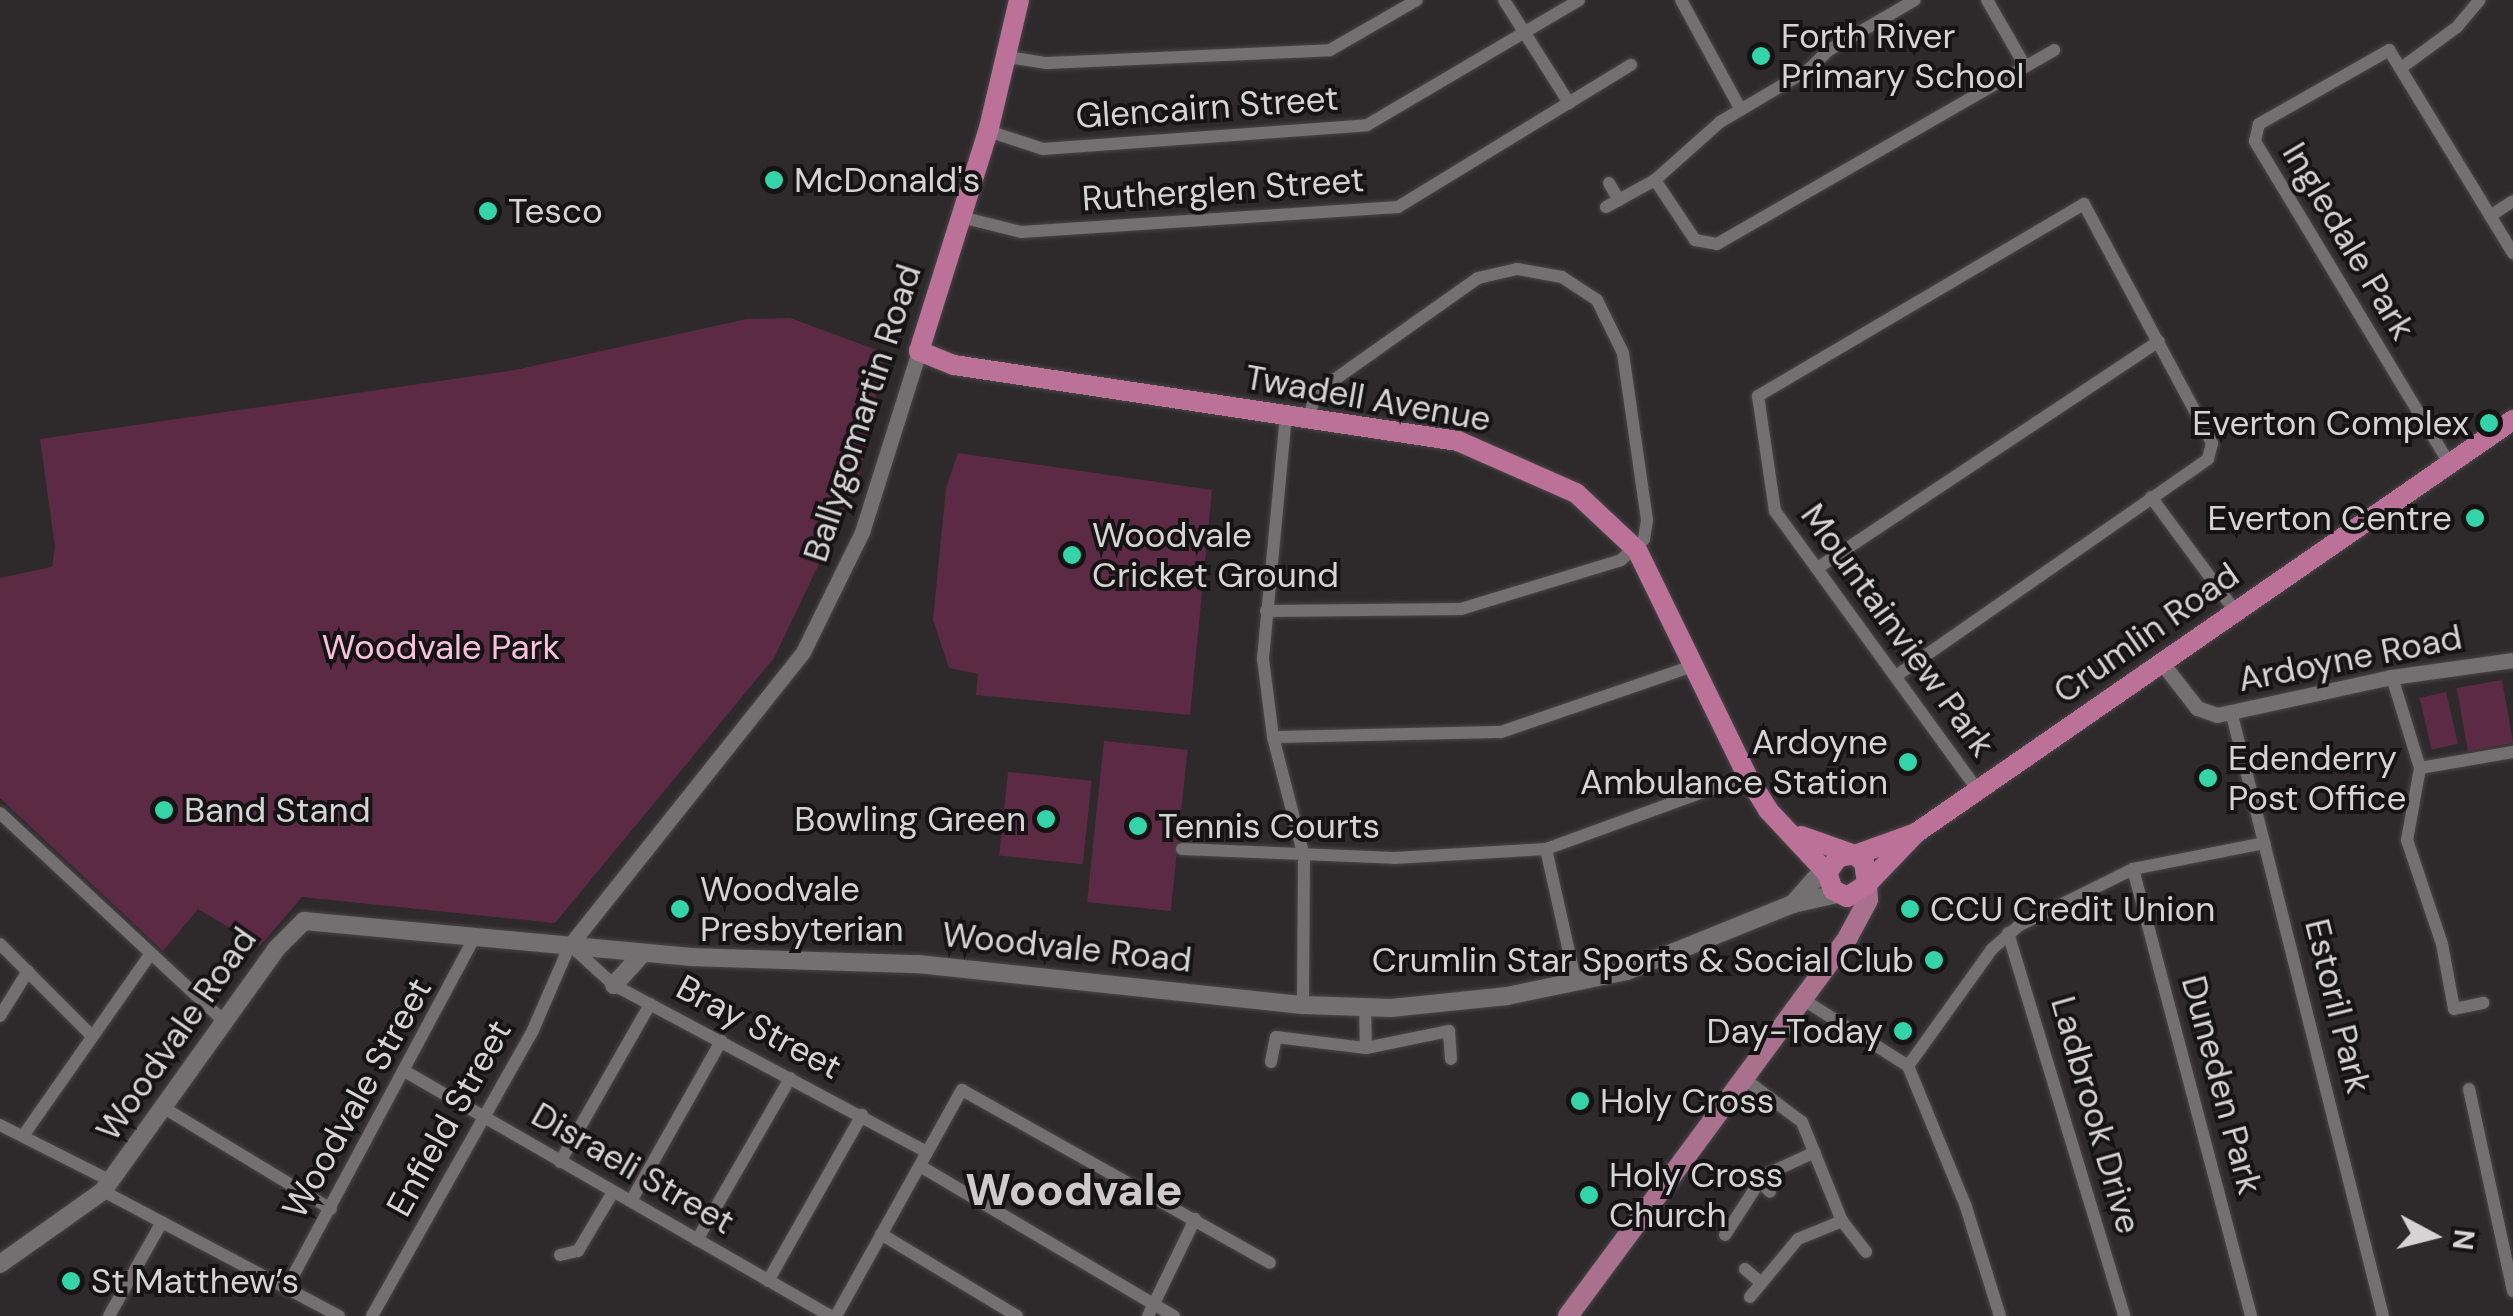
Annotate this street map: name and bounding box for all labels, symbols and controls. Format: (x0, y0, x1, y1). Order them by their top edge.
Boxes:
place label: Forth River Primary School (1781, 15, 2024, 97)
marker: Forth River Primary School (1750, 45, 1772, 67)
street label: Glencairn Street (1074, 77, 1340, 137)
street label: Ingledale Park (2274, 135, 2424, 347)
street label: Rutherglen Street (1080, 158, 1366, 220)
place label: McDonald's (794, 159, 980, 201)
marker: McDonald's (763, 169, 785, 191)
place label: Tesco (508, 190, 603, 232)
marker: Tesco (477, 200, 499, 222)
street label: Ballygomartin Road (794, 259, 930, 567)
street label: Twadell Avenue (1242, 356, 1494, 440)
place label: Everton Complex (2192, 402, 2469, 444)
marker: Everton Complex (2478, 412, 2500, 434)
street label: Mountainview Park (1792, 495, 2004, 765)
place label: Everton Centre (2207, 497, 2452, 539)
marker: Everton Centre (2462, 505, 2488, 531)
place label: Woodvale Cricket Ground (1092, 514, 1339, 596)
marker: Woodvale Cricket Ground (1061, 544, 1083, 566)
street label: Crumlin Road (2045, 554, 2247, 712)
street label: Ardoyne Road (2235, 616, 2465, 700)
park label: Woodvale Park (322, 626, 560, 668)
place label: Ardoyne Ambulance Station (1580, 721, 1888, 803)
place label: Edenderry Post Office (2228, 737, 2406, 819)
marker: Ardoyne Ambulance Station (1897, 751, 1919, 773)
marker: Edenderry Post Office (2197, 767, 2219, 789)
place label: Band Stand (184, 789, 371, 831)
place label: Bowling Green (794, 798, 1026, 840)
marker: Band Stand (153, 799, 175, 821)
place label: Tennis Courts (1158, 805, 1380, 847)
marker: Bowling Green (1035, 808, 1057, 830)
marker: Tennis Courts (1127, 815, 1149, 837)
place label: Woodvale Presbyterian (700, 868, 904, 950)
place label: CCU Credit Union (1930, 888, 2215, 930)
marker: Woodvale Presbyterian (669, 898, 691, 920)
marker: CCU Credit Union (1899, 898, 1921, 920)
street label: Woodvale Road (940, 913, 1194, 981)
street label: Estoril Park (2296, 914, 2380, 1098)
street label: Woodvale Road (87, 919, 265, 1149)
place label: Crumlin Star Sports & Social Club (1372, 939, 1914, 981)
marker: Crumlin Star Sports & Social Club (1923, 949, 1945, 971)
street label: Bray Street (669, 966, 849, 1088)
street label: Woodvale Street (274, 970, 440, 1226)
street label: Duneden Park (2173, 971, 2271, 1199)
street label: Ladbrook Drive (2042, 991, 2150, 1239)
place label: Day-Today (1707, 1010, 1883, 1052)
street label: Enfield Street (378, 1013, 520, 1223)
marker: Day-Today (1892, 1020, 1914, 1042)
place label: Holy Cross (1600, 1080, 1774, 1122)
marker: Holy Cross (1569, 1090, 1591, 1112)
street label: Disraeli Street (524, 1093, 742, 1243)
place label: Holy Cross Church (1609, 1154, 1783, 1236)
district label: Woodvale (965, 1163, 1183, 1217)
marker: Holy Cross Church (1578, 1184, 1600, 1206)
north arrow (2383, 1186, 2483, 1286)
text: N (2444, 1227, 2483, 1252)
place label: St Matthew’s (91, 1260, 299, 1302)
marker: St Matthew’s (60, 1270, 82, 1292)

